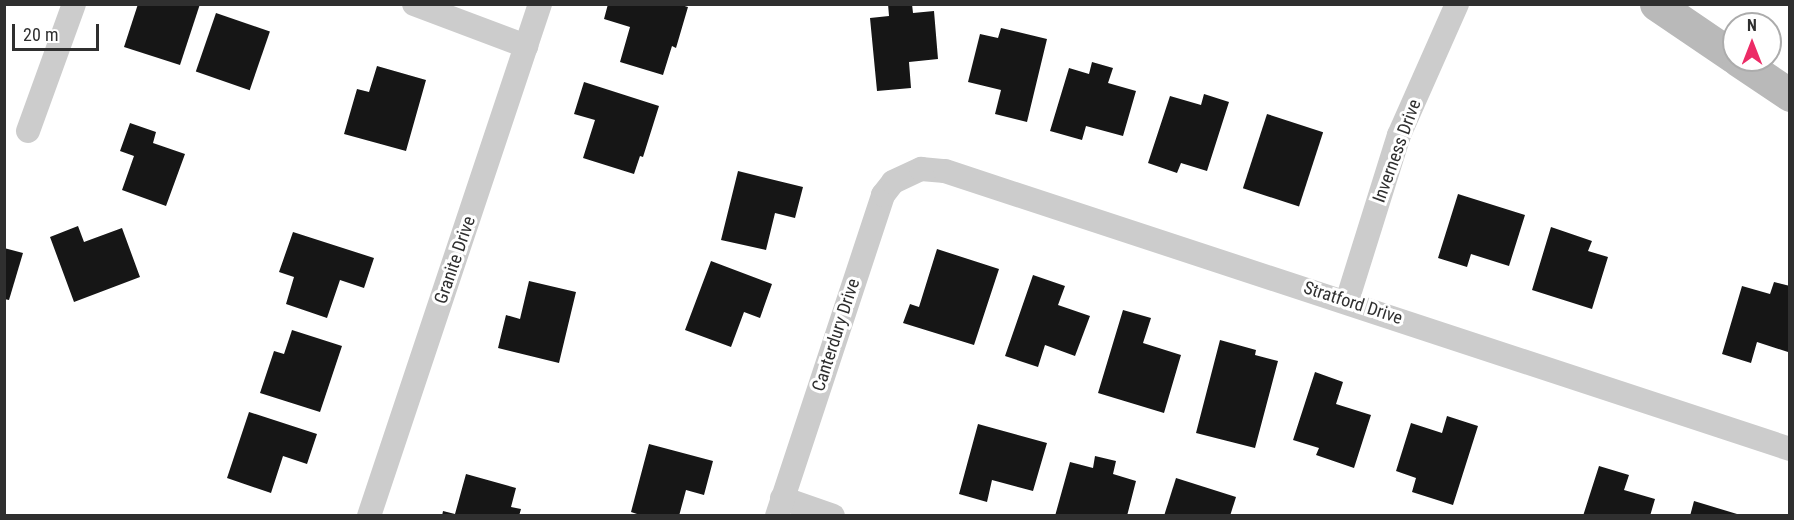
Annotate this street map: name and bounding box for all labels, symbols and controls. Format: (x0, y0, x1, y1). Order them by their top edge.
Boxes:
scale bar (15, 12, 102, 50)
north arrow (1722, 12, 1782, 72)
text: N (1747, 16, 1757, 35)
text: 20 m (23, 24, 58, 45)
street label: Inverness Drive (1368, 96, 1426, 206)
street label: Granite Drive (430, 213, 480, 307)
street label: Canterdury Drive (808, 276, 864, 394)
street label: Stratford Drive (1301, 277, 1405, 329)

